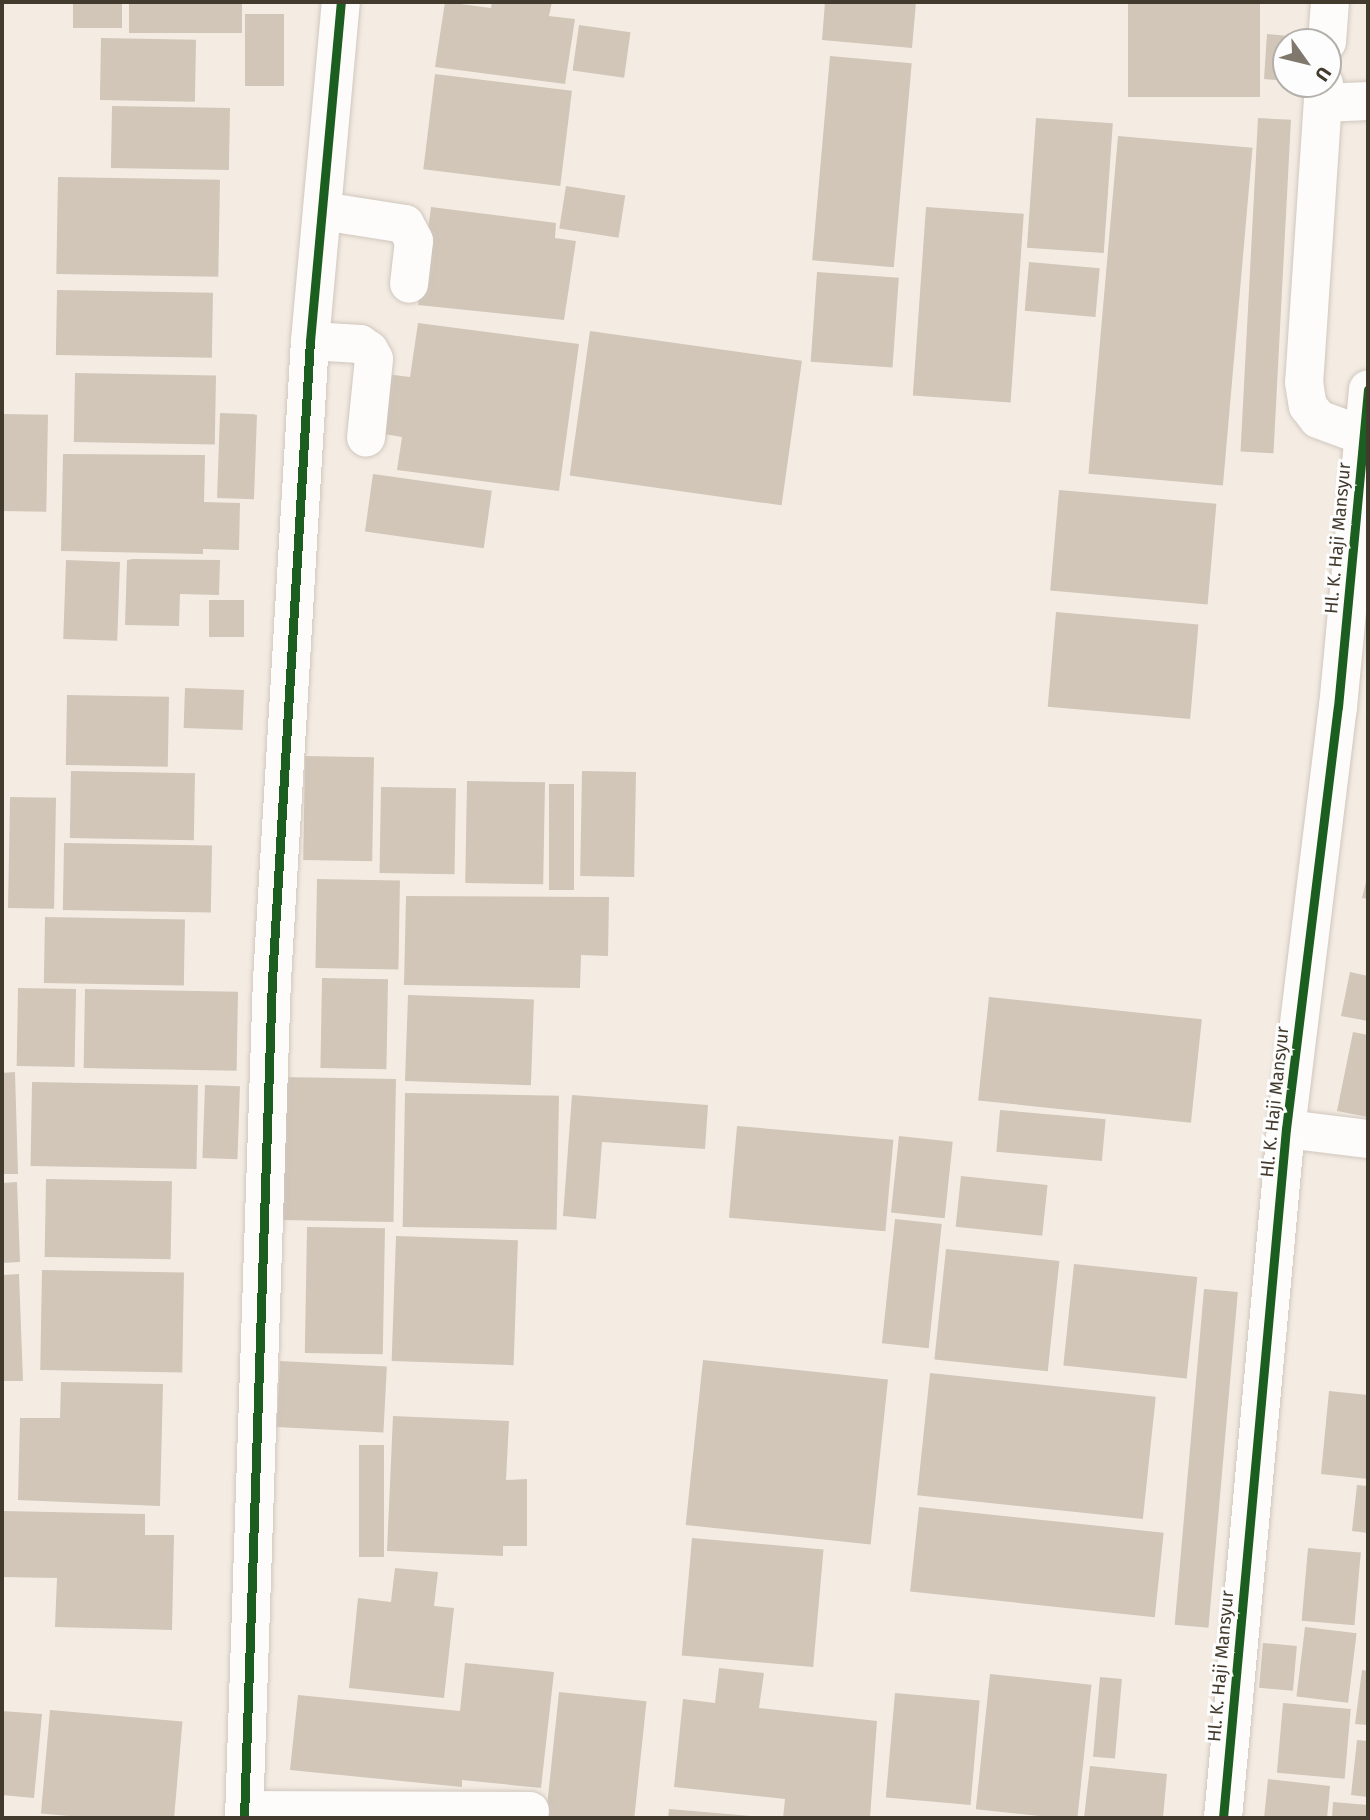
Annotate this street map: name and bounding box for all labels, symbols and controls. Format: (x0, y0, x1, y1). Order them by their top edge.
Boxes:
north arrow (1272, 28, 1342, 98)
text: U (1310, 62, 1336, 85)
street label: Hl. K. Haji Mansyur (1321, 461, 1355, 615)
street label: Hl. K. Haji Mansyur (1256, 1025, 1294, 1179)
street label: Hl. K. Haji Mansyur (1204, 1589, 1238, 1743)

